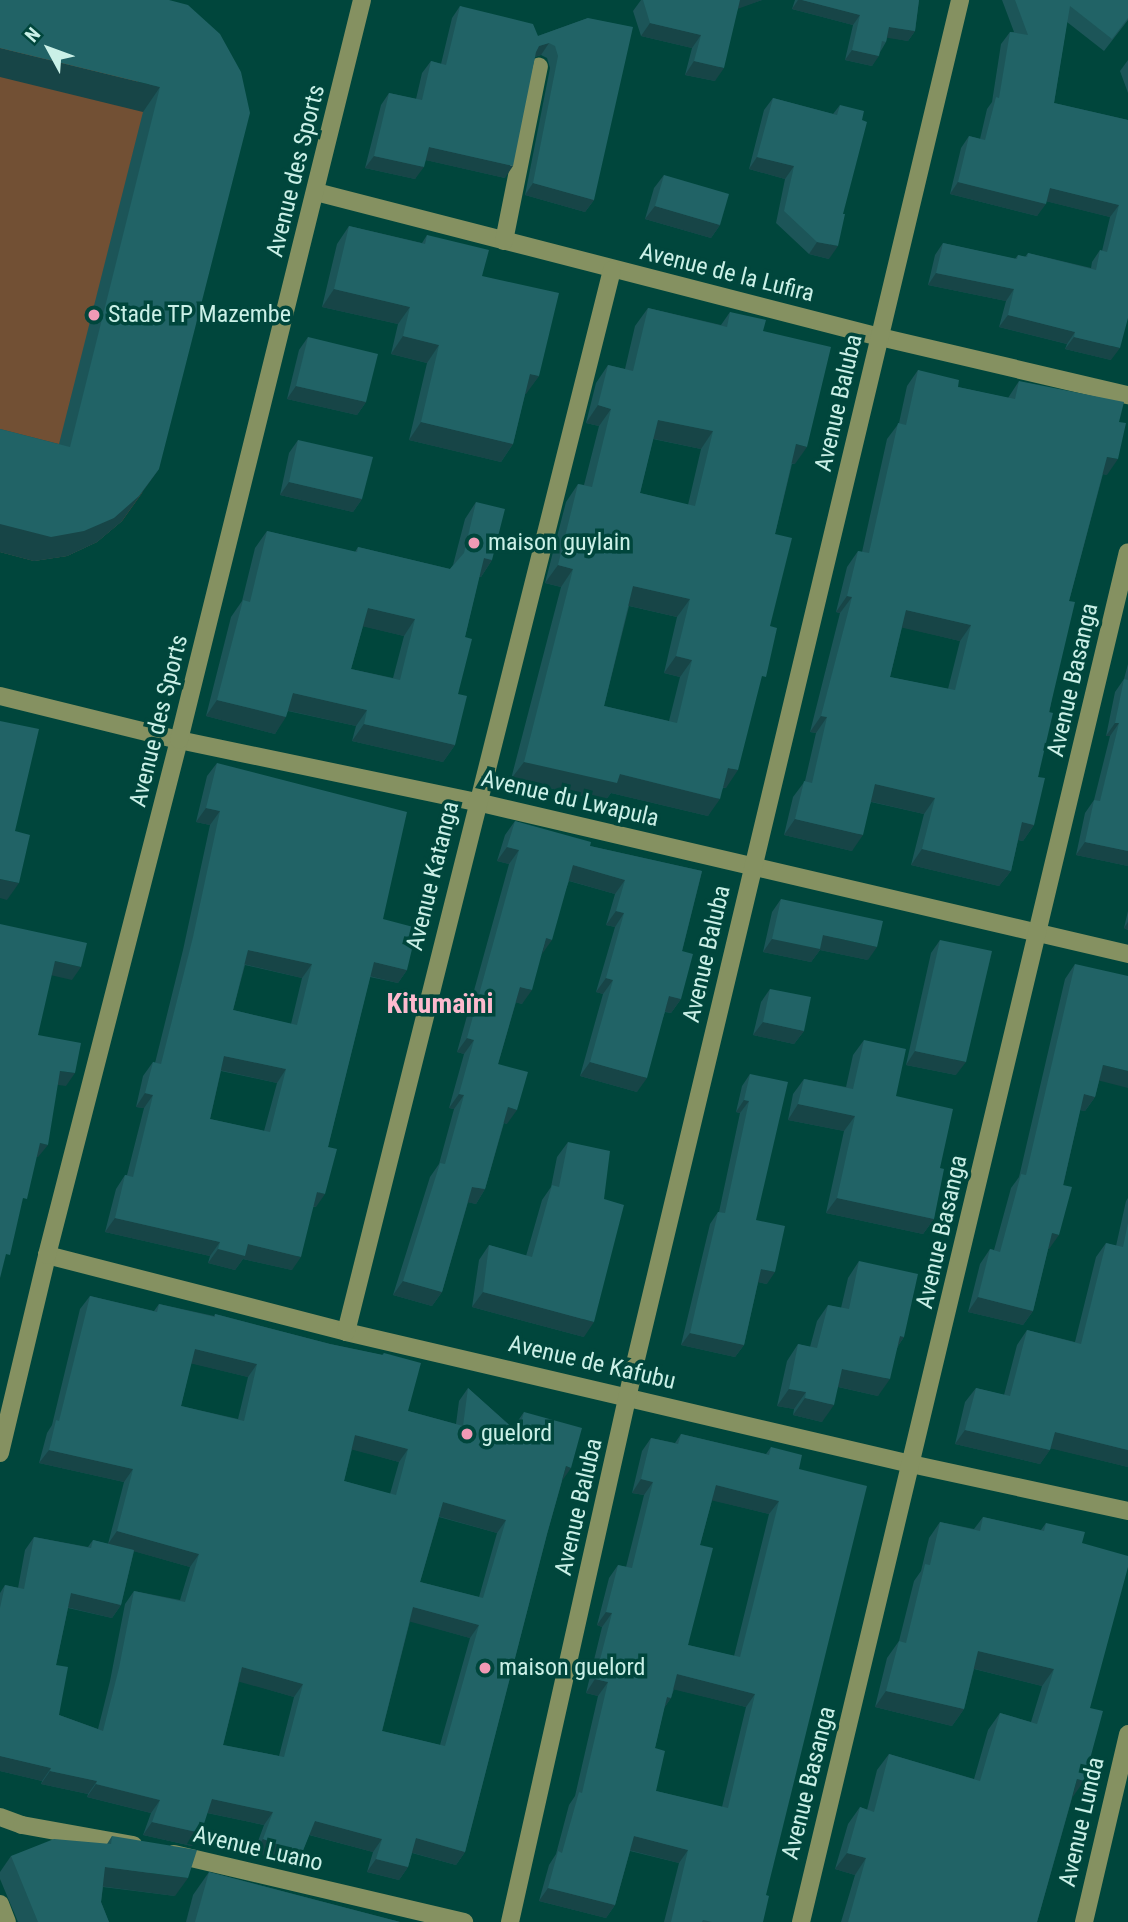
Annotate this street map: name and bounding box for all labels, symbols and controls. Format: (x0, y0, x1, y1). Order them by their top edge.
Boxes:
north arrow (14, 14, 84, 84)
text: N (20, 23, 45, 47)
street label: Avenue des Sports (261, 82, 331, 260)
street label: Avenue de la Lufira (637, 237, 817, 309)
place label: Stade TP Mazembe (108, 301, 291, 329)
marker: Stade TP Mazembe (86, 307, 102, 323)
street label: Avenue Baluba (809, 332, 869, 474)
place label: maison guylain (488, 529, 631, 557)
marker: maison guylain (466, 535, 482, 551)
street label: Avenue Basanga (1041, 600, 1105, 760)
street label: Avenue des Sports (124, 632, 194, 810)
street label: Avenue du Lwapula (478, 765, 662, 833)
street label: Avenue Katanga (401, 798, 465, 954)
street label: Avenue Baluba (677, 883, 737, 1025)
district label: Kitumaïni (386, 987, 494, 1021)
street label: Avenue Basanga (910, 1152, 974, 1312)
street label: Avenue de Kafubu (506, 1330, 678, 1396)
place label: guelord (481, 1420, 552, 1448)
marker: guelord (459, 1426, 475, 1442)
street label: Avenue Baluba (549, 1436, 609, 1578)
place label: maison guelord (499, 1654, 645, 1682)
marker: maison guelord (477, 1660, 493, 1676)
street label: Avenue Basanga (776, 1704, 842, 1862)
street label: Avenue Lunda (1053, 1754, 1111, 1890)
street label: Avenue Luano (190, 1820, 326, 1878)

